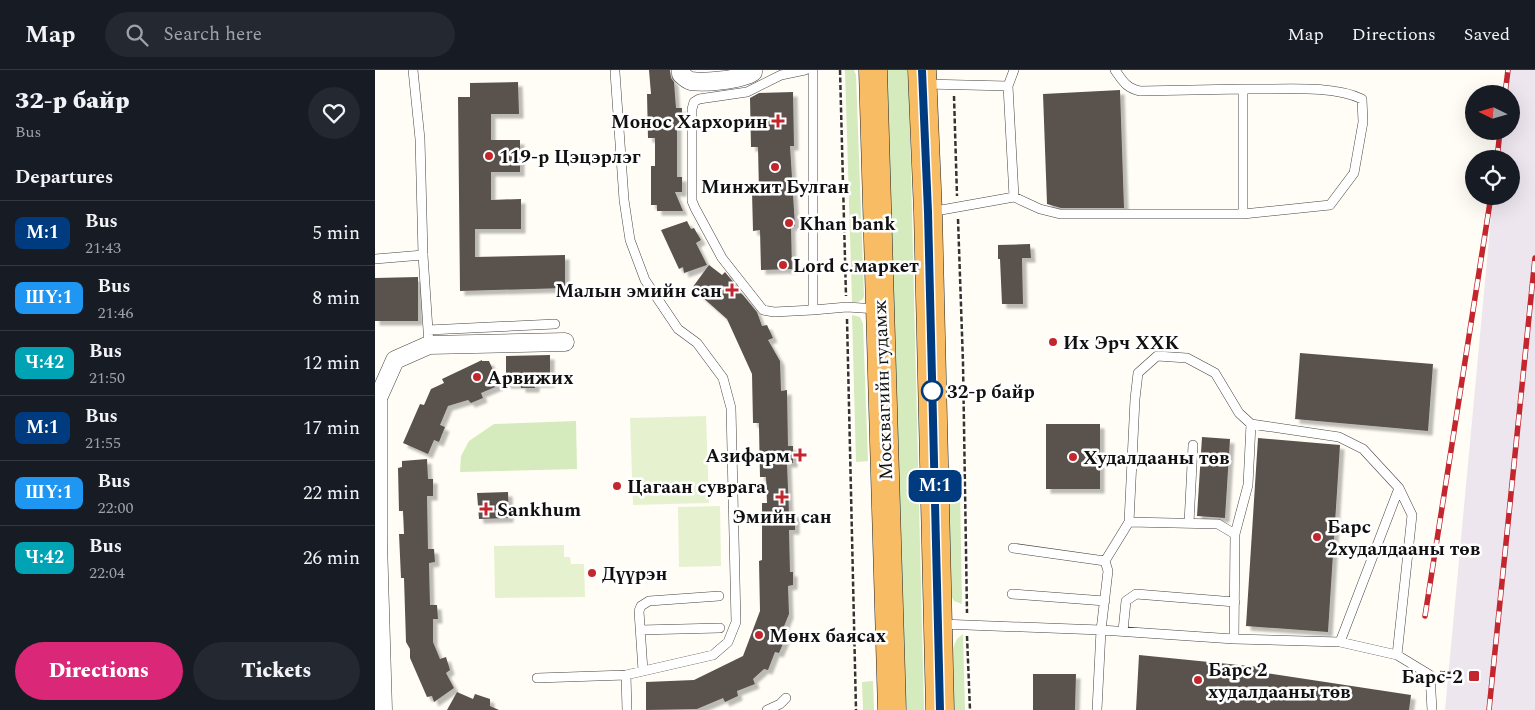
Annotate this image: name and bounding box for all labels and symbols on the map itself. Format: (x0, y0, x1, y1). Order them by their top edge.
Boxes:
north arrow (1465, 85, 1520, 140)
place label: Монос Хархорин (611, 108, 768, 137)
marker: Монос Хархорин (772, 115, 784, 127)
place label: 119-р Цэцэрлэг (499, 143, 641, 172)
marker: 119-р Цэцэрлэг (483, 150, 495, 162)
marker: Минжит Булган (769, 161, 781, 173)
place label: Минжит Булган (701, 173, 849, 202)
place label: Khan bank (799, 210, 896, 239)
marker: Khan bank (783, 217, 795, 229)
place label: Lord с.маркет (793, 252, 919, 281)
marker: Lord с.маркет (777, 259, 789, 271)
place label: Малын эмийн сан (555, 277, 722, 306)
marker: Малын эмийн сан (726, 284, 738, 296)
street label: Москвагийн гудамж (866, 299, 901, 481)
place label: Их Эрч ХХК (1063, 329, 1180, 358)
marker: Их Эрч ХХК (1047, 336, 1059, 348)
place label: Арвижих (487, 364, 574, 393)
marker: Арвижих (471, 371, 483, 383)
place label: 32-р байр (947, 378, 1035, 407)
marker: 32-р байр (921, 380, 943, 402)
place label: Азифарм (705, 442, 790, 471)
place label: Худалдааны төв (1083, 444, 1230, 473)
marker: Азифарм (794, 449, 806, 461)
marker: Худалдааны төв (1067, 451, 1079, 463)
line badge: М:1 (906, 470, 964, 502)
place label: Цагаан суврага (627, 473, 766, 502)
marker: Цагаан суврага (611, 480, 623, 492)
marker: Эмийн сан (776, 491, 788, 503)
place label: Sankhum (497, 496, 581, 525)
marker: Sankhum (479, 502, 493, 516)
place label: Эмийн сан (732, 503, 832, 532)
place label: Барс 2худалдааны төв (1327, 513, 1481, 564)
marker: Барс 2худалдааны төв (1311, 531, 1323, 543)
place label: Дүүрэн (602, 560, 667, 589)
marker: Дүүрэн (586, 567, 598, 579)
place label: Мөнх баясах (769, 622, 887, 651)
marker: Мөнх баясах (753, 629, 765, 641)
place label: Барс 2 худалдааны төв (1208, 656, 1351, 707)
place label: Барс-2 (1401, 663, 1463, 692)
marker: Барс-2 (1467, 669, 1481, 683)
marker: Барс 2 худалдааны төв (1192, 674, 1204, 686)

